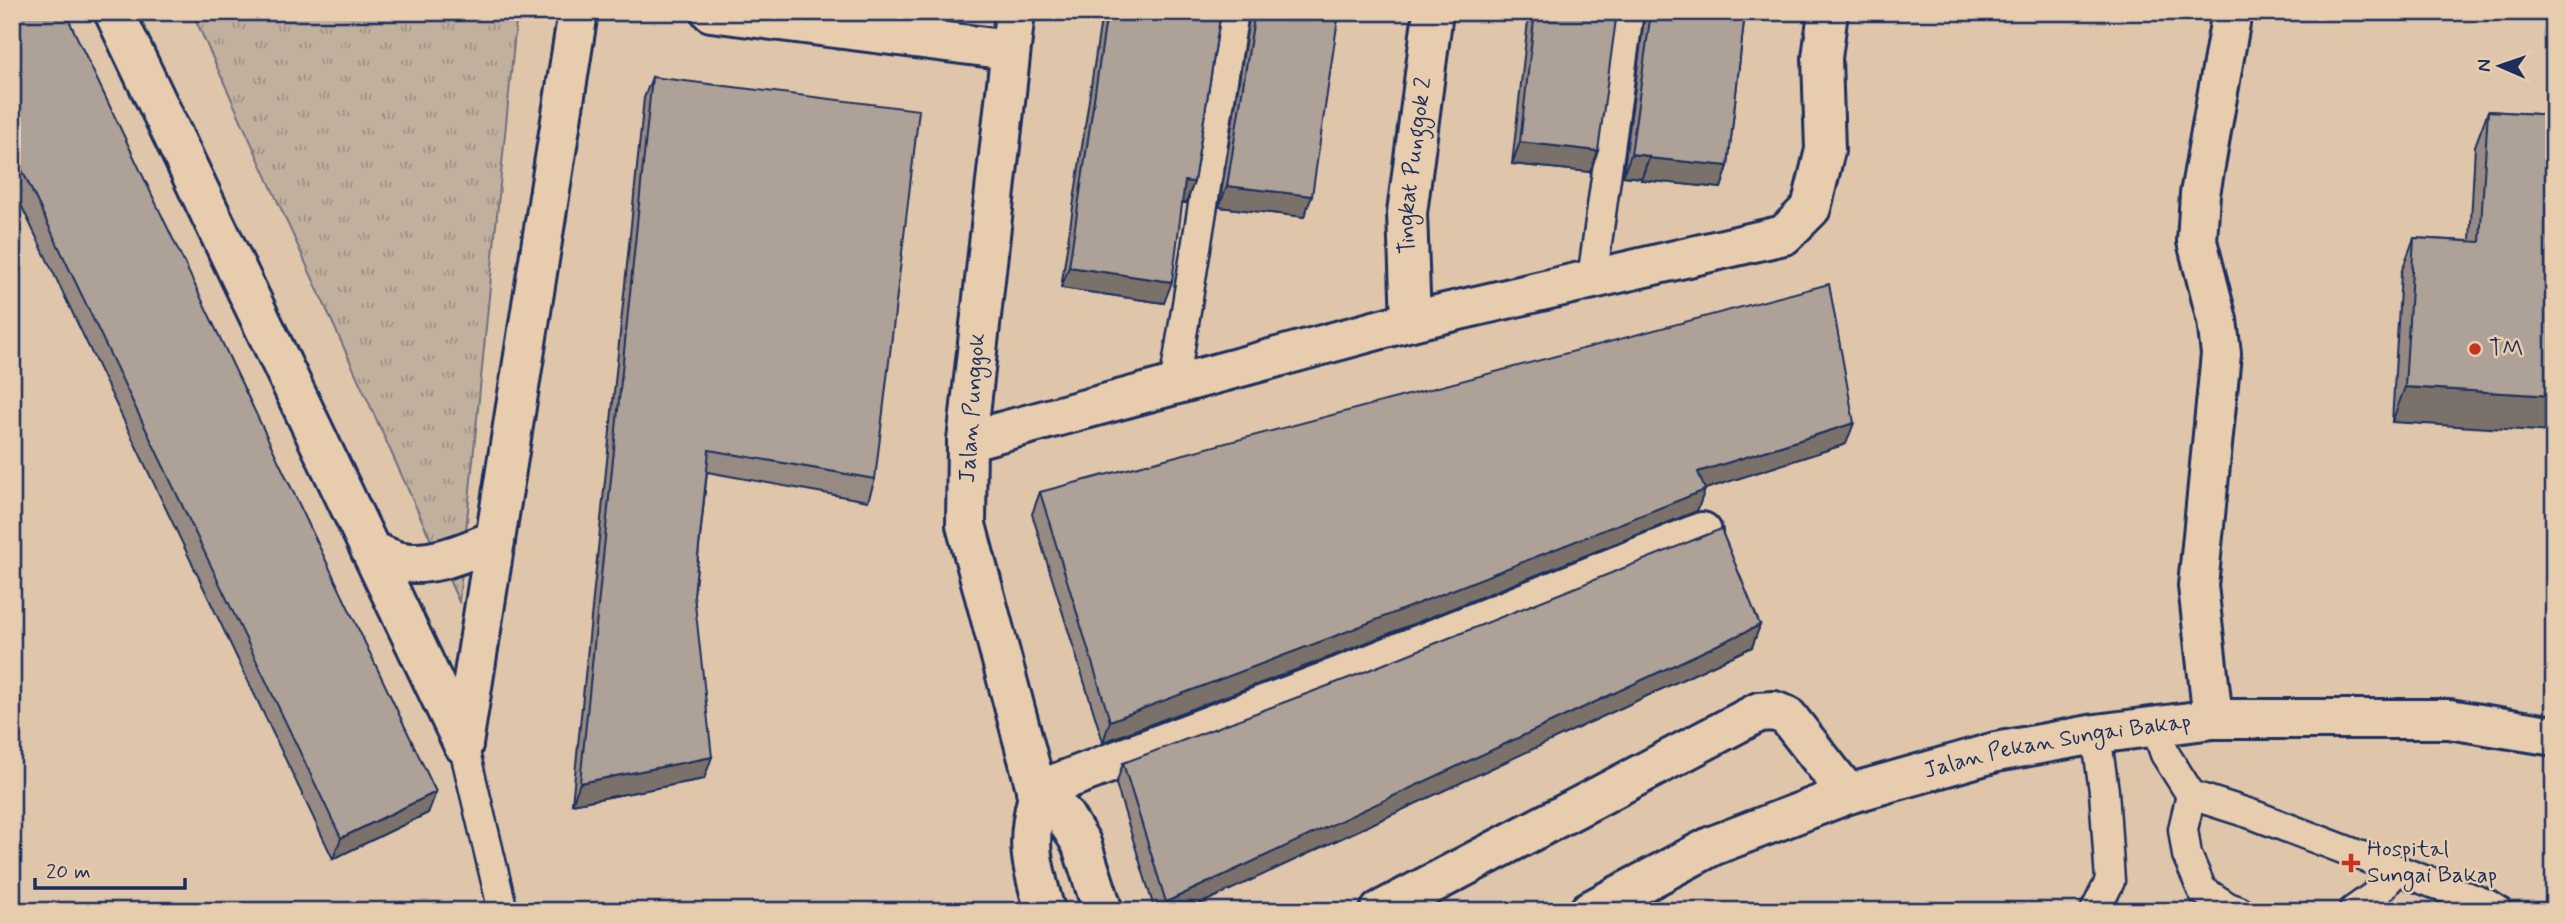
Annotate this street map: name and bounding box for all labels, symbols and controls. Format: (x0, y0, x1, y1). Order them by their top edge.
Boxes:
north arrow (2464, 32, 2534, 102)
text: N (2472, 59, 2497, 72)
street label: Tingkat Punggok 2 (1392, 75, 1439, 255)
street label: Jalan Punggok (953, 332, 995, 484)
place label: TM (2489, 334, 2524, 364)
marker: TM (2467, 341, 2483, 357)
street label: Jalan Pekan Sungai Bakap (1921, 707, 2193, 787)
place label: Hospital Sungai Bakap (2367, 835, 2497, 893)
scale bar (35, 846, 186, 890)
marker: Hospital Sungai Bakap (2341, 853, 2361, 873)
text: 20 m (46, 858, 91, 886)

